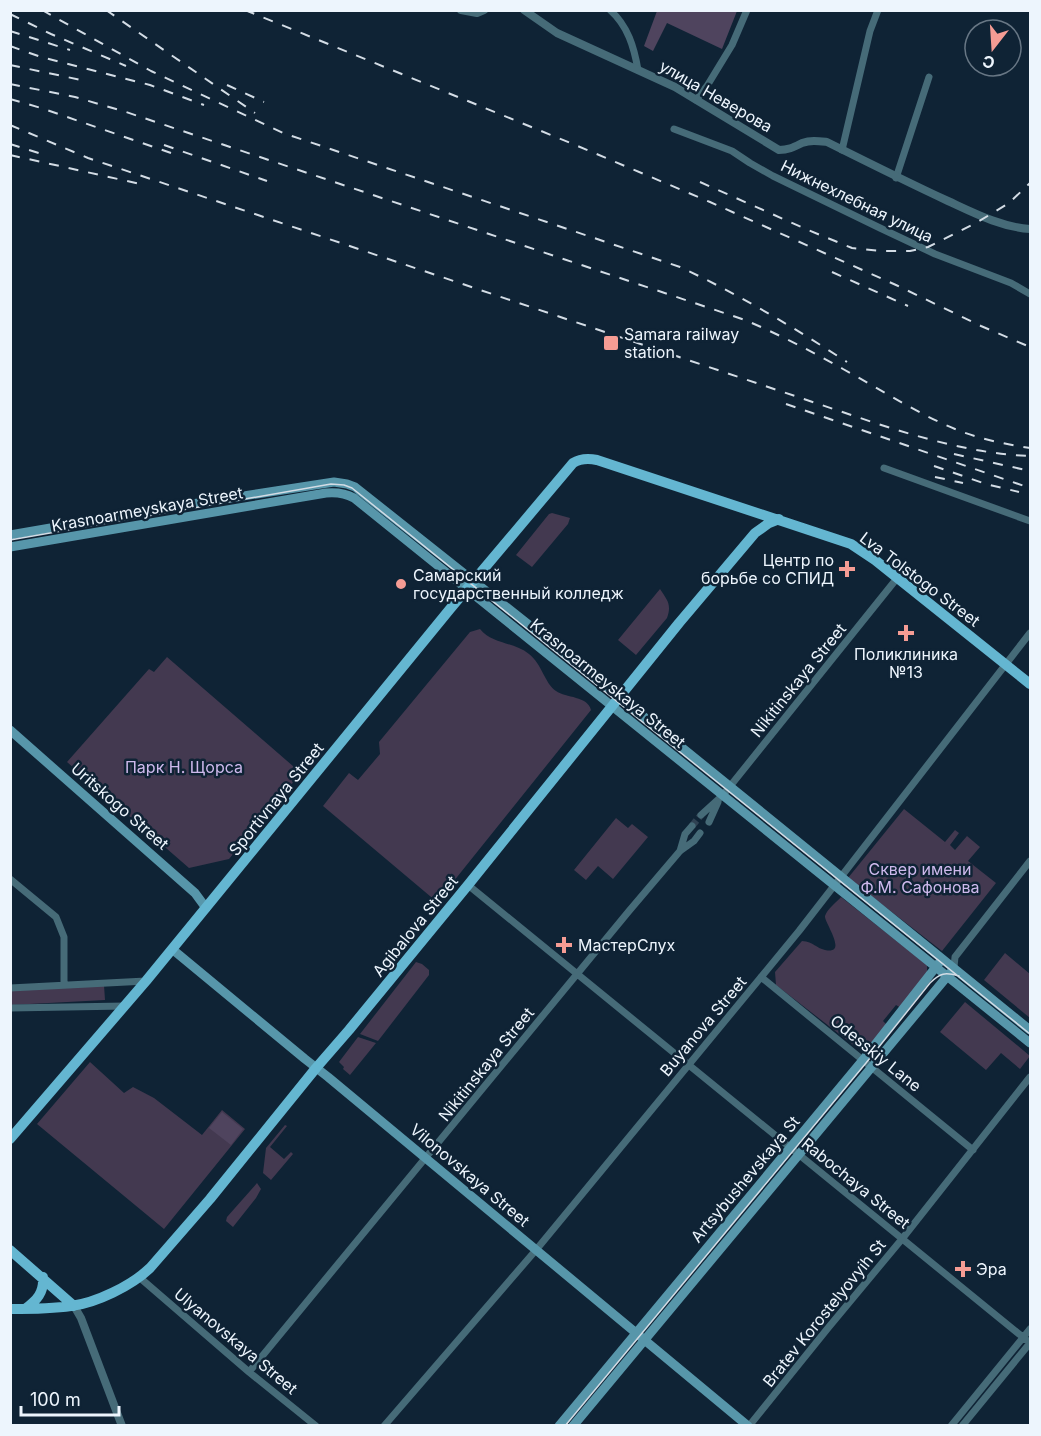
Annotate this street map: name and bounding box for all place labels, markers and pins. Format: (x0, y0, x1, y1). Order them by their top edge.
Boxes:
place label: Samara railway station (624, 324, 739, 362)
marker: Samara railway station (602, 334, 620, 352)
place label: Центр по борьбе со СПИД (701, 550, 834, 588)
marker: Центр по борьбе со СПИД (838, 560, 856, 578)
place label: Самарский государственный колледж (413, 565, 624, 603)
marker: Самарский государственный колледж (394, 577, 408, 591)
marker: Поликлиника №13 (897, 624, 915, 642)
place label: Поликлиника №13 (854, 644, 958, 682)
place label: МастерСлух (578, 935, 676, 955)
marker: МастерСлух (555, 936, 573, 954)
place label: Эра (976, 1259, 1007, 1279)
marker: Эра (954, 1260, 972, 1278)

